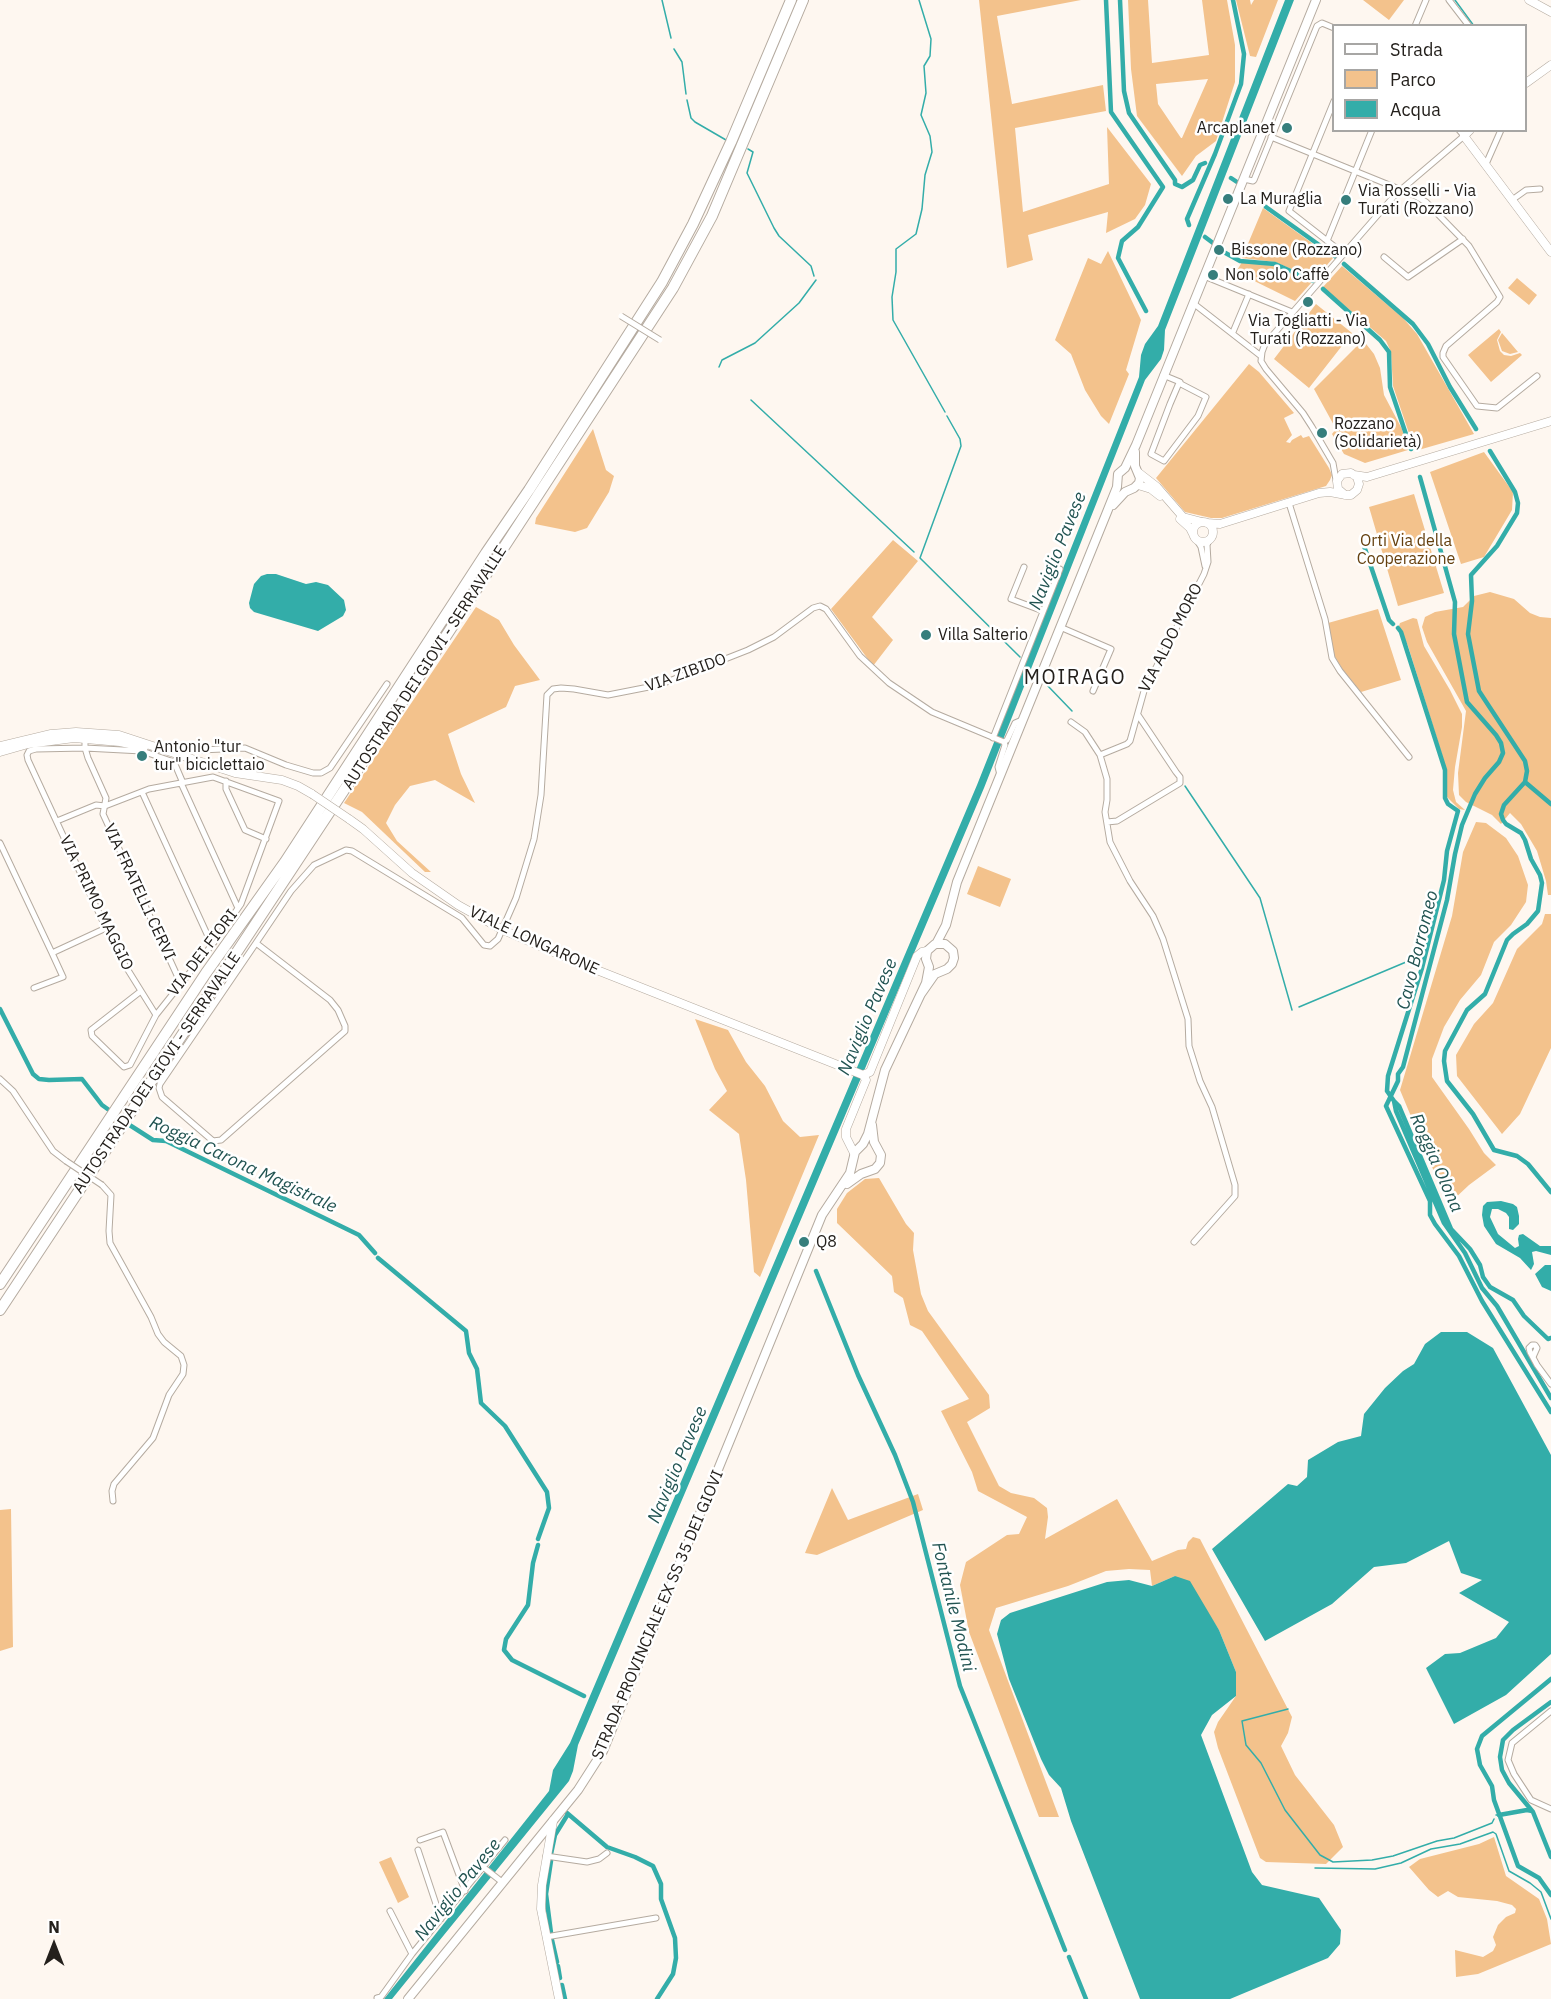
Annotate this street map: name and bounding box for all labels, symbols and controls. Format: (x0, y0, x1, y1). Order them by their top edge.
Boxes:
legend (1332, 24, 1527, 132)
text: Strada (1390, 38, 1443, 61)
text: Parco (1390, 68, 1436, 91)
text: Acqua (1390, 98, 1441, 121)
place label: Arcaplanet (1197, 118, 1275, 138)
marker: Arcaplanet (1280, 121, 1294, 135)
place label: Via Rosselli - Via Turati (Rozzano) (1358, 181, 1476, 219)
place label: La Muraglia (1240, 189, 1322, 209)
marker: La Muraglia (1221, 192, 1235, 206)
marker: Via Rosselli - Via Turati (Rozzano) (1339, 193, 1353, 207)
place label: Bissone (Rozzano) (1231, 240, 1363, 260)
marker: Bissone (Rozzano) (1212, 243, 1226, 257)
place label: Non solo Caffè (1225, 265, 1330, 285)
marker: Non solo Caffè (1206, 268, 1220, 282)
marker: Via Togliatti - Via Turati (Rozzano) (1301, 295, 1315, 309)
place label: Via Togliatti - Via Turati (Rozzano) (1248, 311, 1368, 349)
place label: Rozzano (Solidarietà) (1334, 414, 1422, 452)
marker: Rozzano (Solidarietà) (1315, 426, 1329, 440)
water label: Naviglio Pavese (1025, 489, 1091, 613)
park label: Orti Via della Cooperazione (1357, 531, 1455, 569)
street label: AUTOSTRADA DEI GIOVI - SERRAVALLE (339, 543, 511, 793)
street label: VIA ALDO MORO (1135, 580, 1207, 696)
place label: Villa Salterio (938, 625, 1028, 645)
marker: Villa Salterio (919, 628, 933, 642)
street label: VIA ZIBIDO (643, 649, 729, 697)
district label: MOIRAGO (1024, 666, 1126, 690)
place label: Antonio "tur tur" biciclettaio (154, 737, 265, 775)
marker: Antonio "tur tur" biciclettaio (135, 749, 149, 763)
street label: VIA FRATELLI CERVI (99, 821, 179, 963)
street label: VIA PRIMO MAGGIO (55, 832, 137, 974)
water label: Cavo Borromeo (1393, 888, 1443, 1012)
street label: VIALE LONGARONE (466, 902, 602, 980)
street label: VIA DEI FIORI (164, 906, 242, 1000)
street label: AUTOSTRADA DEI GIOVI - SERRAVALLE (69, 949, 245, 1197)
water label: Naviglio Pavese (834, 955, 902, 1079)
water label: Roggia Olona (1405, 1110, 1467, 1216)
water label: Roggia Carona Magistrale (146, 1112, 340, 1218)
place label: Q8 (816, 1232, 837, 1252)
marker: Q8 (797, 1235, 811, 1249)
water label: Naviglio Pavese (644, 1403, 712, 1527)
street label: STRADA PROVINCIALE EX SS 35 DEI GIOVI (588, 1467, 728, 1763)
water label: Fontanile Modini (926, 1540, 980, 1674)
water label: Naviglio Pavese (410, 1835, 506, 1945)
north arrow (24, 1915, 84, 1975)
text: N (48, 1917, 60, 1937)

